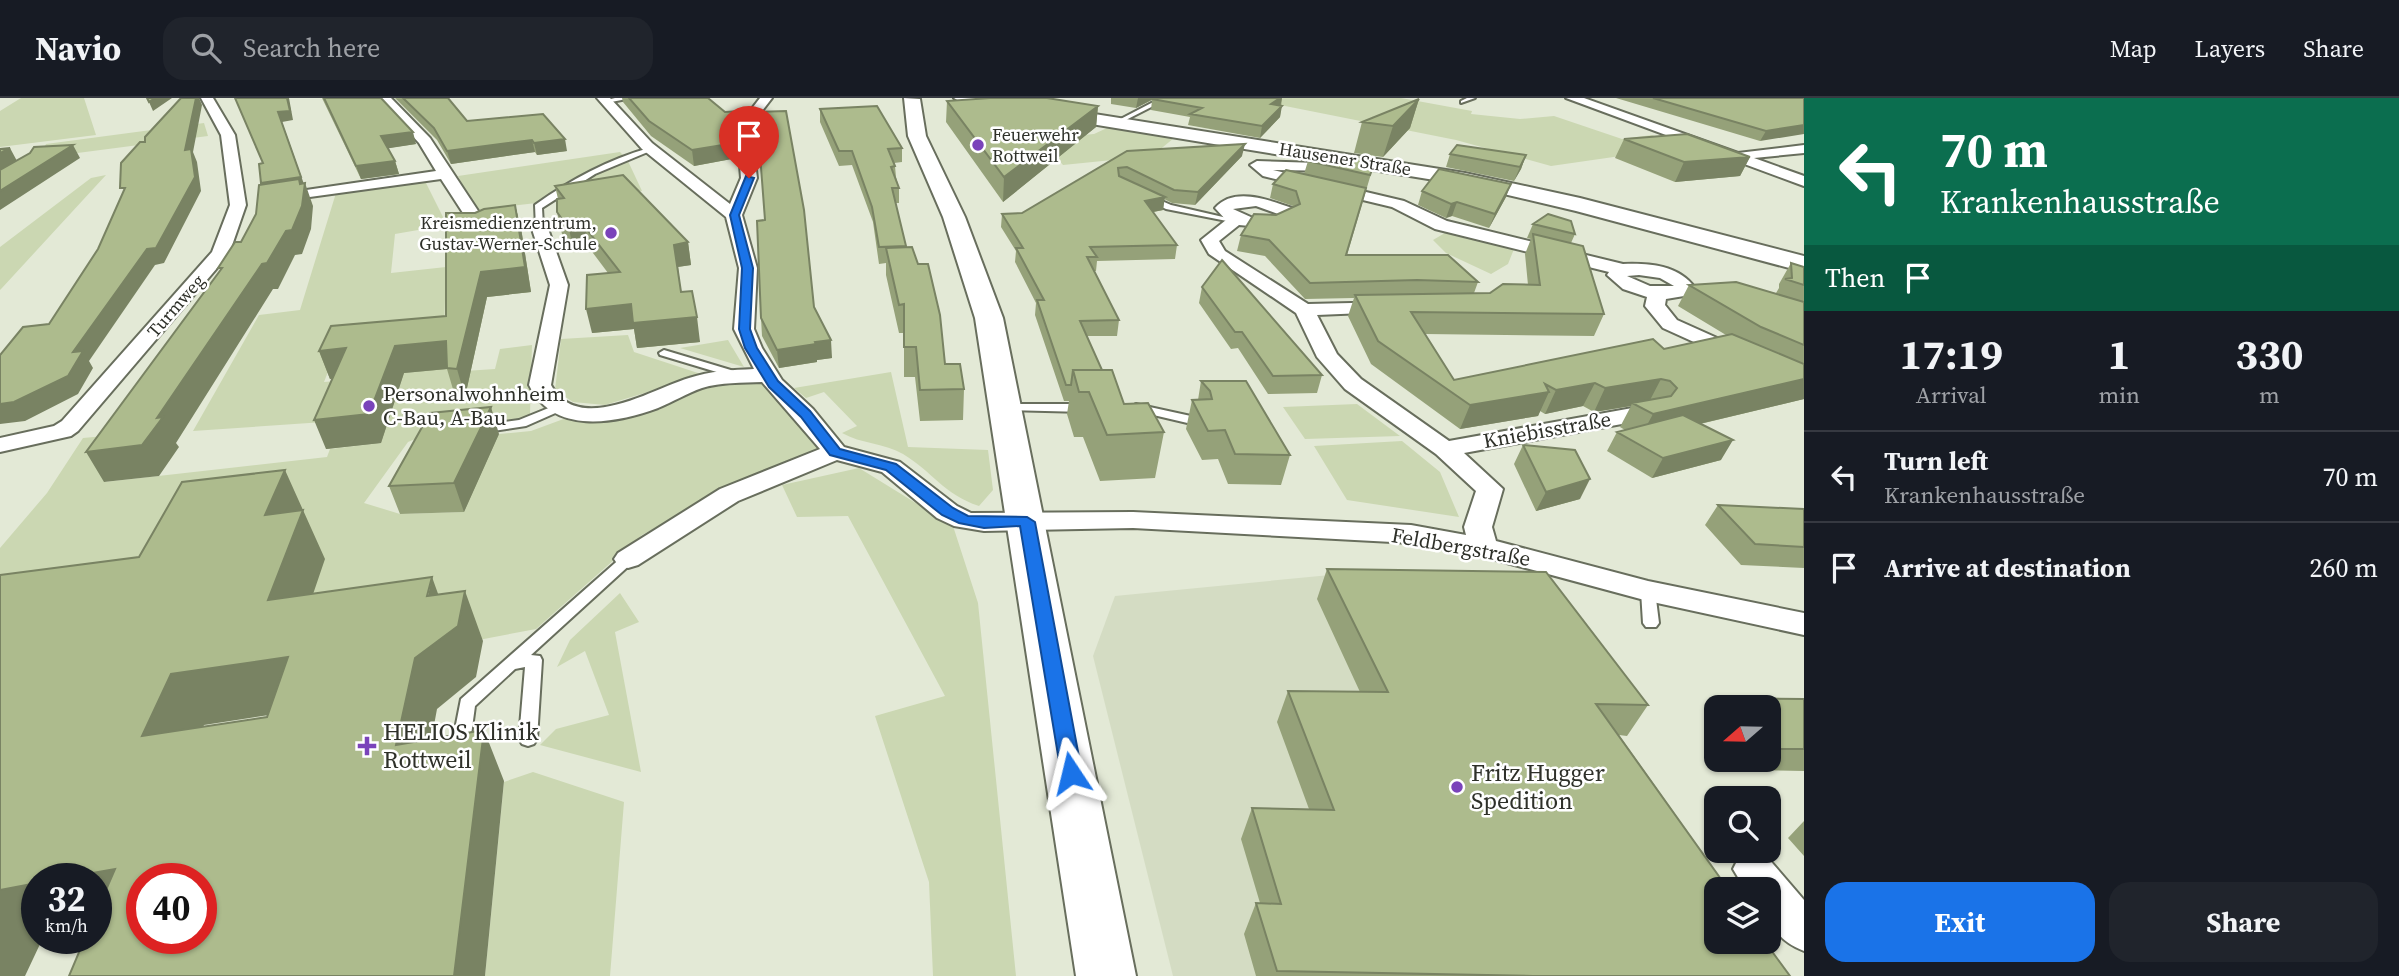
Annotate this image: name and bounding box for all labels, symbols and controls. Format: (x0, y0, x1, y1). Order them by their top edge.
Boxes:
search box (163, 17, 653, 80)
text: Navio (35, 26, 121, 71)
icon: search (187, 29, 225, 67)
text: Search here (243, 30, 380, 66)
text: Map (2110, 32, 2157, 65)
text: Layers (2195, 32, 2265, 65)
text: Share (2303, 32, 2364, 65)
pin (719, 106, 779, 178)
text: 70 m (1940, 116, 2048, 183)
icon: arrive (730, 117, 768, 155)
place label: Feuerwehr Rottweil (992, 122, 1079, 168)
icon: left (1825, 126, 1916, 217)
street label: Hausener Straße (1277, 136, 1413, 181)
marker: Feuerwehr Rottweil (970, 137, 986, 153)
text: Krankenhausstraße (1940, 180, 2220, 224)
place label: Kreismedienzentrum, Gustav-Werner-Schule (419, 210, 597, 256)
marker: Kreismedienzentrum, Gustav-Werner-Schule (603, 225, 619, 241)
icon: arrive (1899, 259, 1937, 297)
text: Then (1825, 260, 1885, 296)
street label: Turmweg (141, 269, 210, 343)
text: 17:19 (1899, 325, 2003, 383)
text: 1 (2108, 325, 2131, 383)
text: 330 (2235, 325, 2304, 383)
place label: Personalwohnheim C-Bau, A-Bau (383, 379, 565, 432)
text: Arrival (1916, 379, 1987, 411)
text: min (2098, 379, 2140, 411)
text: m (2259, 379, 2280, 411)
marker: Personalwohnheim C-Bau, A-Bau (361, 398, 377, 414)
street label: Kniebisstraße (1481, 404, 1613, 455)
text: Turn left (1884, 443, 1988, 479)
icon: left (1825, 458, 1863, 496)
text: 70 m (2323, 459, 2378, 495)
text: Krankenhausstraße (1884, 479, 2085, 511)
street label: Feldbergstraße (1389, 520, 1533, 573)
icon: arrive (1825, 549, 1863, 587)
text: Arrive at destination (1884, 550, 2131, 586)
text: 260 m (2310, 550, 2378, 586)
north arrow (1704, 695, 1782, 772)
map controls (1704, 695, 1781, 954)
place label: HELIOS Klinik Rottweil (383, 715, 539, 776)
marker: HELIOS Klinik Rottweil (357, 736, 377, 756)
position arrow (1034, 736, 1108, 810)
place label: Fritz Hugger Spedition (1471, 756, 1605, 817)
marker: Fritz Hugger Spedition (1449, 779, 1465, 795)
button: search (1704, 786, 1781, 863)
speed limit sign: 40 (126, 863, 217, 954)
text: 32 (48, 875, 85, 923)
button: layers (1704, 877, 1781, 954)
button: Exit (1825, 882, 2095, 962)
button: Share (2109, 882, 2378, 962)
text: km/h (45, 913, 88, 938)

